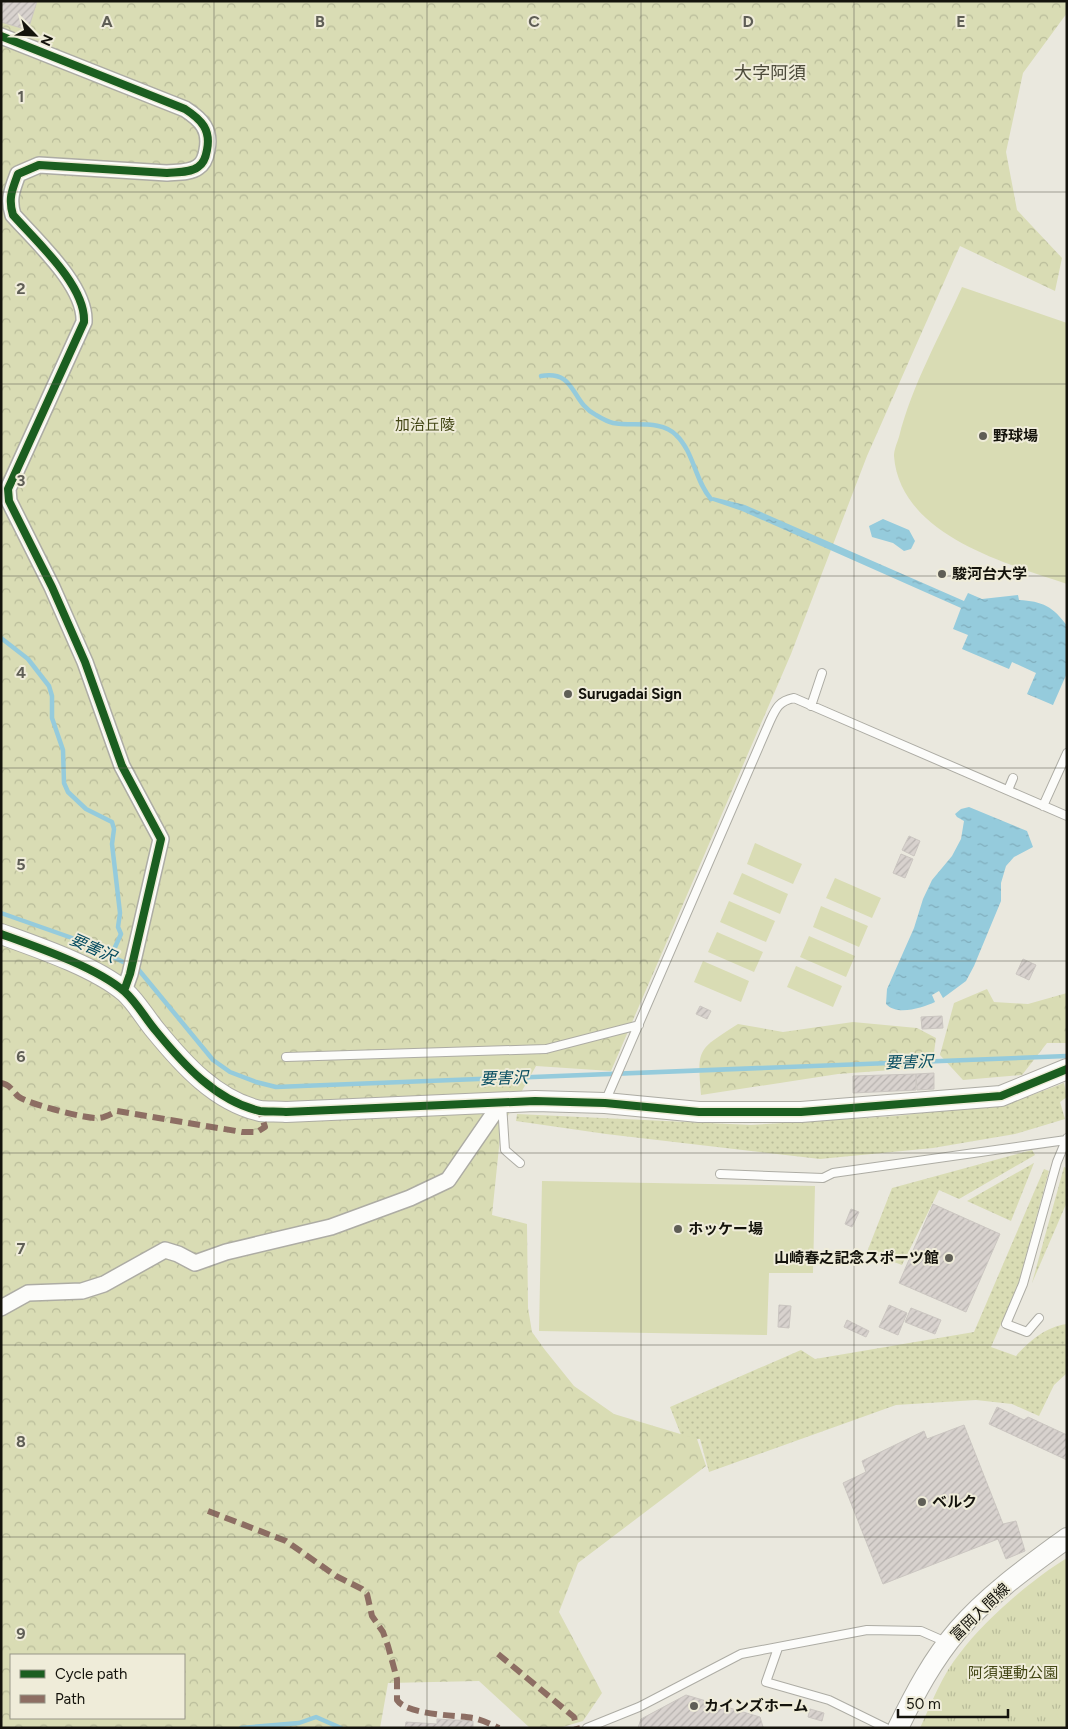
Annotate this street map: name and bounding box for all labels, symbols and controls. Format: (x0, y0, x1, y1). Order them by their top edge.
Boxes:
north arrow (10, 10, 60, 60)
text: A (101, 12, 113, 31)
text: B (315, 12, 325, 31)
text: C (528, 12, 540, 31)
text: D (742, 12, 754, 31)
text: E (956, 12, 966, 31)
text: N (36, 32, 56, 48)
district label: 大字阿須 (734, 62, 806, 84)
text: 1 (18, 87, 24, 106)
text: 2 (16, 279, 26, 298)
park label: 加治丘陵 (395, 416, 455, 434)
place label: 野球場 (993, 427, 1038, 445)
marker: 野球場 (977, 430, 989, 442)
text: 3 (17, 471, 26, 490)
place label: 駿河台大学 (952, 565, 1027, 583)
marker: 駿河台大学 (936, 568, 948, 580)
text: 4 (16, 663, 26, 682)
place label: Surugadai Sign (578, 685, 682, 703)
marker: Surugadai Sign (562, 688, 574, 700)
text: 5 (16, 855, 26, 874)
water label: 要害沢 (67, 930, 121, 967)
text: 6 (16, 1047, 26, 1066)
water label: 要害沢 (885, 1052, 935, 1072)
water label: 要害沢 (480, 1068, 530, 1088)
place label: ホッケー場 (688, 1220, 763, 1238)
marker: ホッケー場 (672, 1223, 684, 1235)
text: 7 (17, 1239, 26, 1258)
place label: 山崎春之記念スポーツ館 (774, 1249, 939, 1267)
marker: 山崎春之記念スポーツ館 (943, 1252, 955, 1264)
text: 8 (16, 1432, 26, 1451)
place label: ベルク (932, 1493, 977, 1511)
marker: ベルク (916, 1496, 928, 1508)
street label: 富岡入間線 (947, 1579, 1013, 1645)
text: 9 (16, 1624, 26, 1643)
legend (10, 1654, 185, 1719)
park label: 阿須運動公園 (968, 1664, 1058, 1682)
text: Cycle path (55, 1665, 127, 1683)
scale bar (898, 1686, 1008, 1718)
text: Path (55, 1690, 85, 1708)
text: 50 m (906, 1695, 941, 1713)
place label: カインズホーム (704, 1697, 808, 1715)
marker: カインズホーム (688, 1700, 700, 1712)

